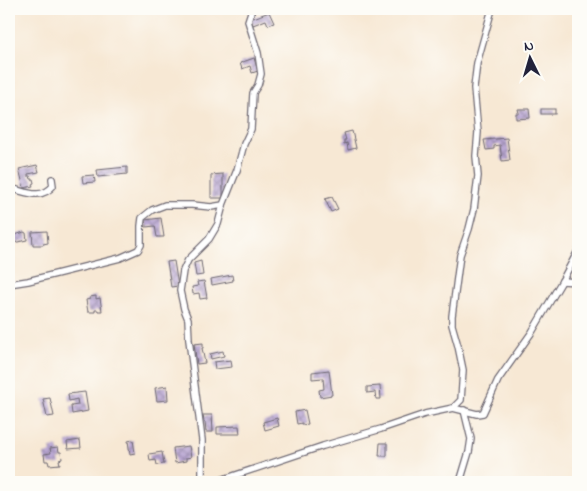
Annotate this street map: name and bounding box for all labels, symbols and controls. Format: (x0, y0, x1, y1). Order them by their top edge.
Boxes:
north arrow (504, 32, 554, 82)
text: N (523, 36, 535, 57)

